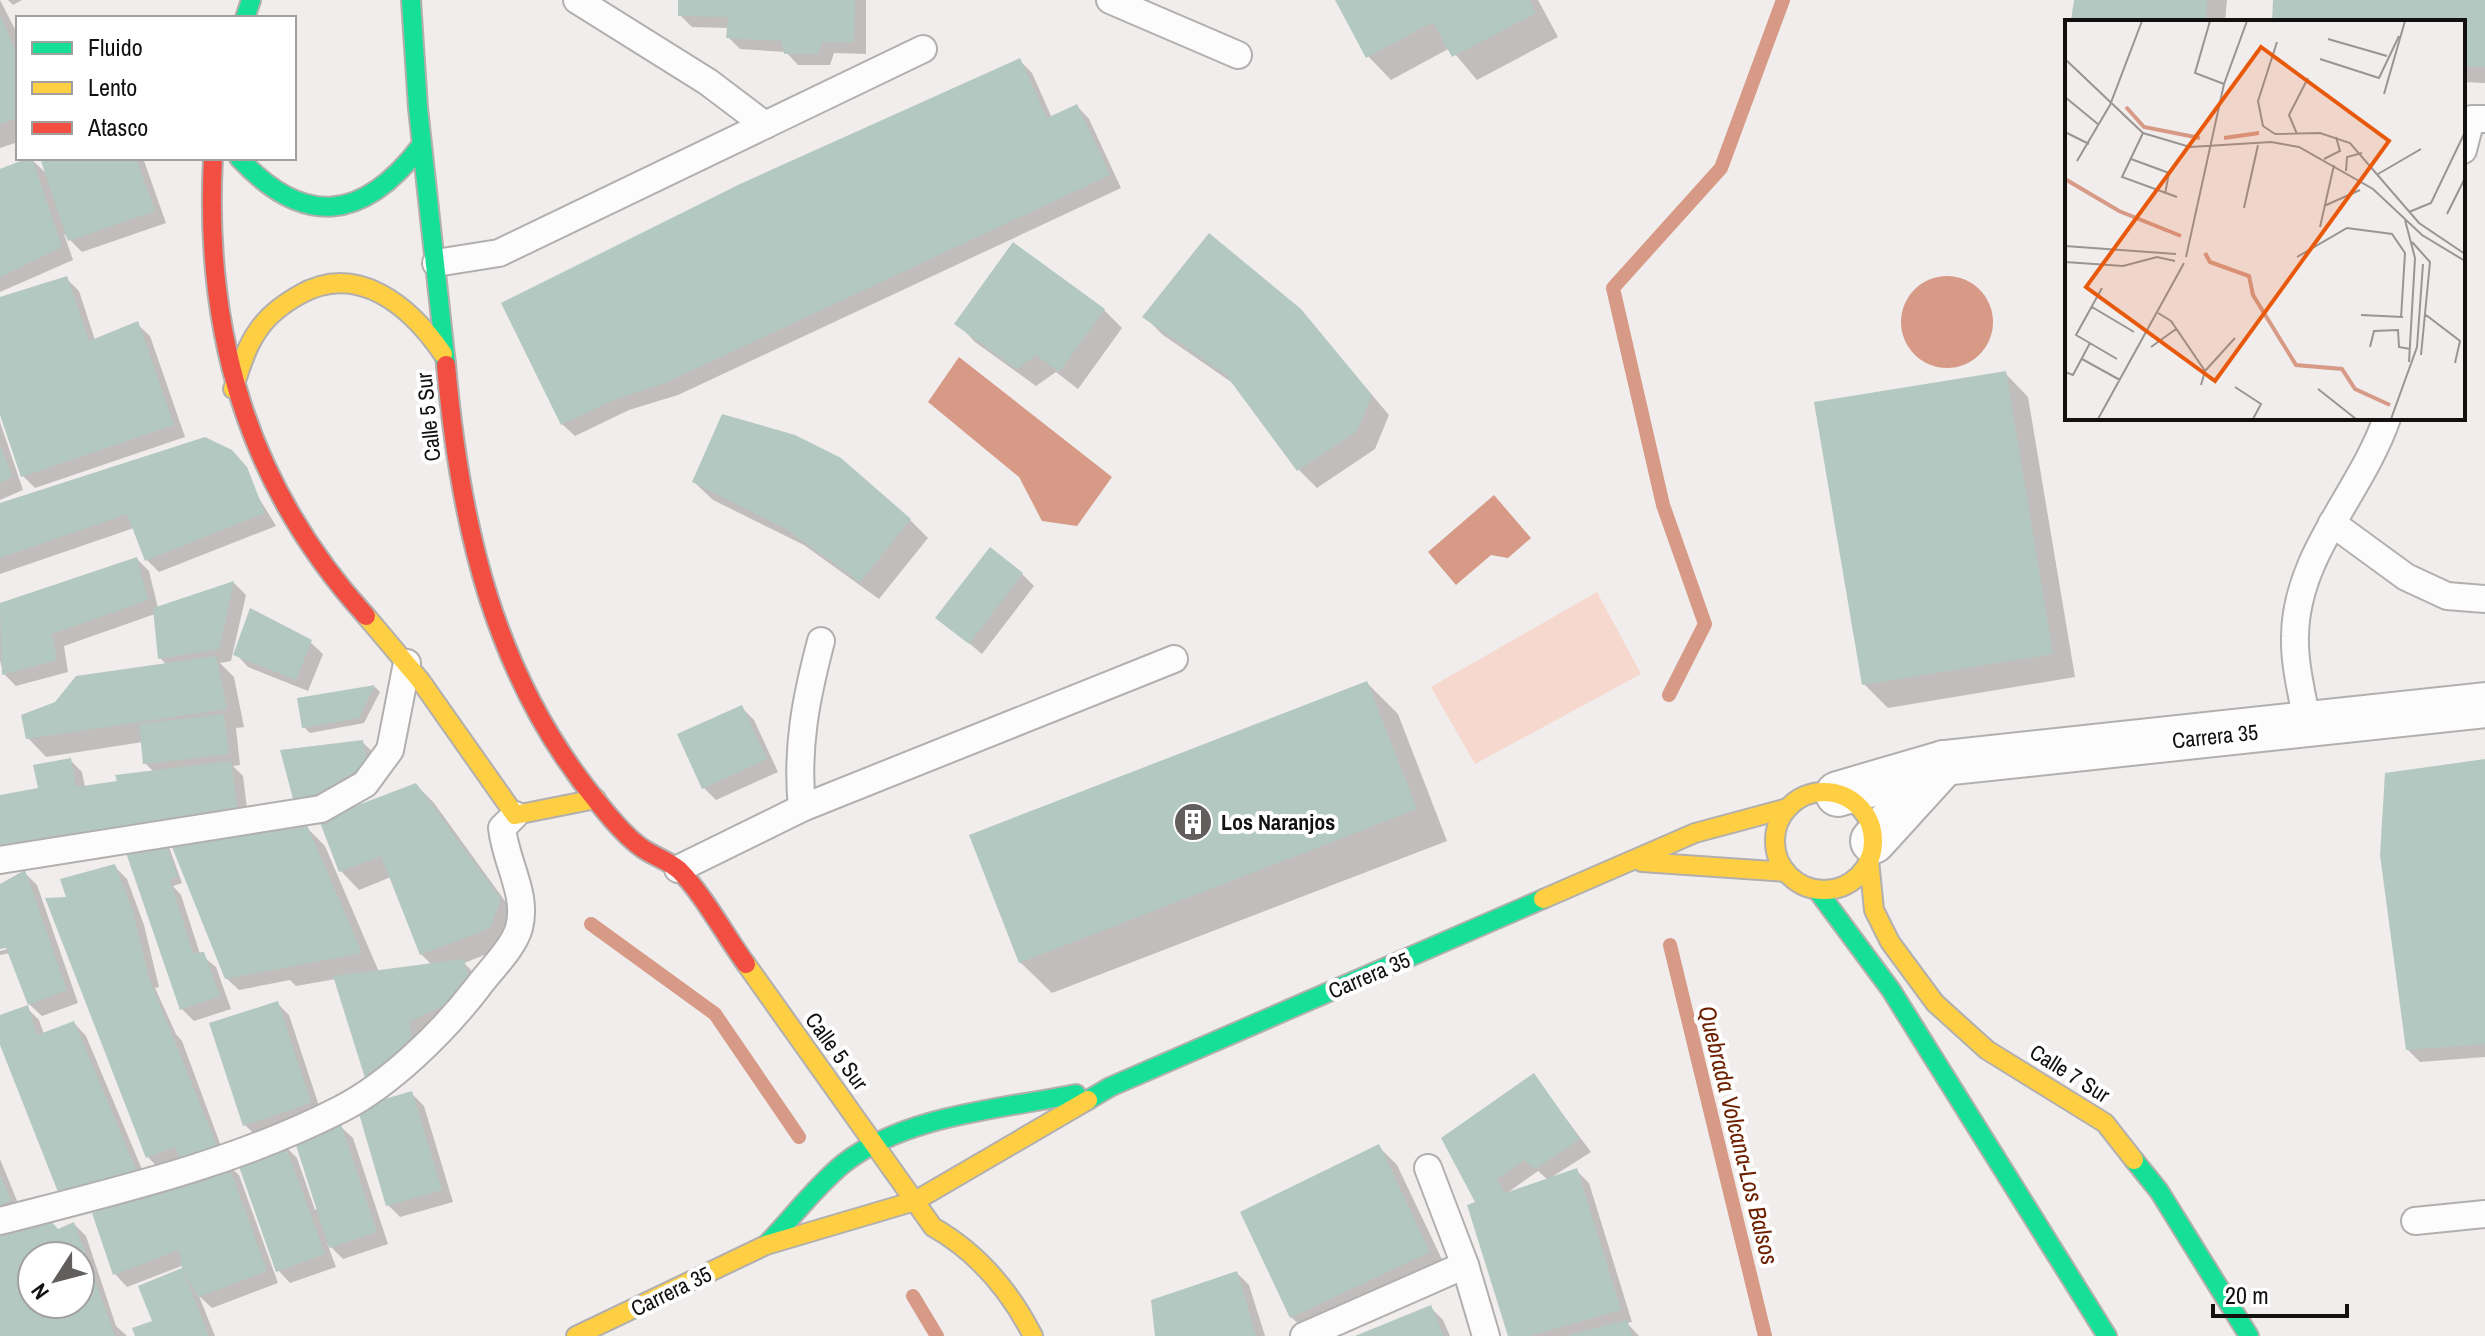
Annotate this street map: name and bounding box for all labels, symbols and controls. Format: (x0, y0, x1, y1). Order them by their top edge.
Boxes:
legend (16, 16, 296, 160)
inset map (2065, 20, 2465, 420)
text: Fluido (88, 31, 143, 63)
text: Lento (88, 71, 137, 103)
text: Atasco (87, 111, 148, 143)
street label: Calle 5 Sur (408, 371, 448, 463)
street label: Carrera 35 (2171, 717, 2259, 755)
building icon: Los Naranjos (1172, 801, 1214, 843)
place label: Los Naranjos (1221, 807, 1335, 837)
street label: Carrera 35 (1323, 944, 1415, 1006)
water label: Quebrada Volcana-Los Balsos (1691, 1002, 1787, 1268)
street label: Calle 5 Sur (799, 1006, 875, 1096)
street label: Calle 7 Sur (2024, 1037, 2116, 1109)
north arrow (16, 1240, 96, 1320)
street label: Carrera 35 (626, 1259, 716, 1323)
scale bar (2213, 1268, 2347, 1318)
text: N (24, 1278, 56, 1306)
text: 20 m (2225, 1279, 2269, 1311)

